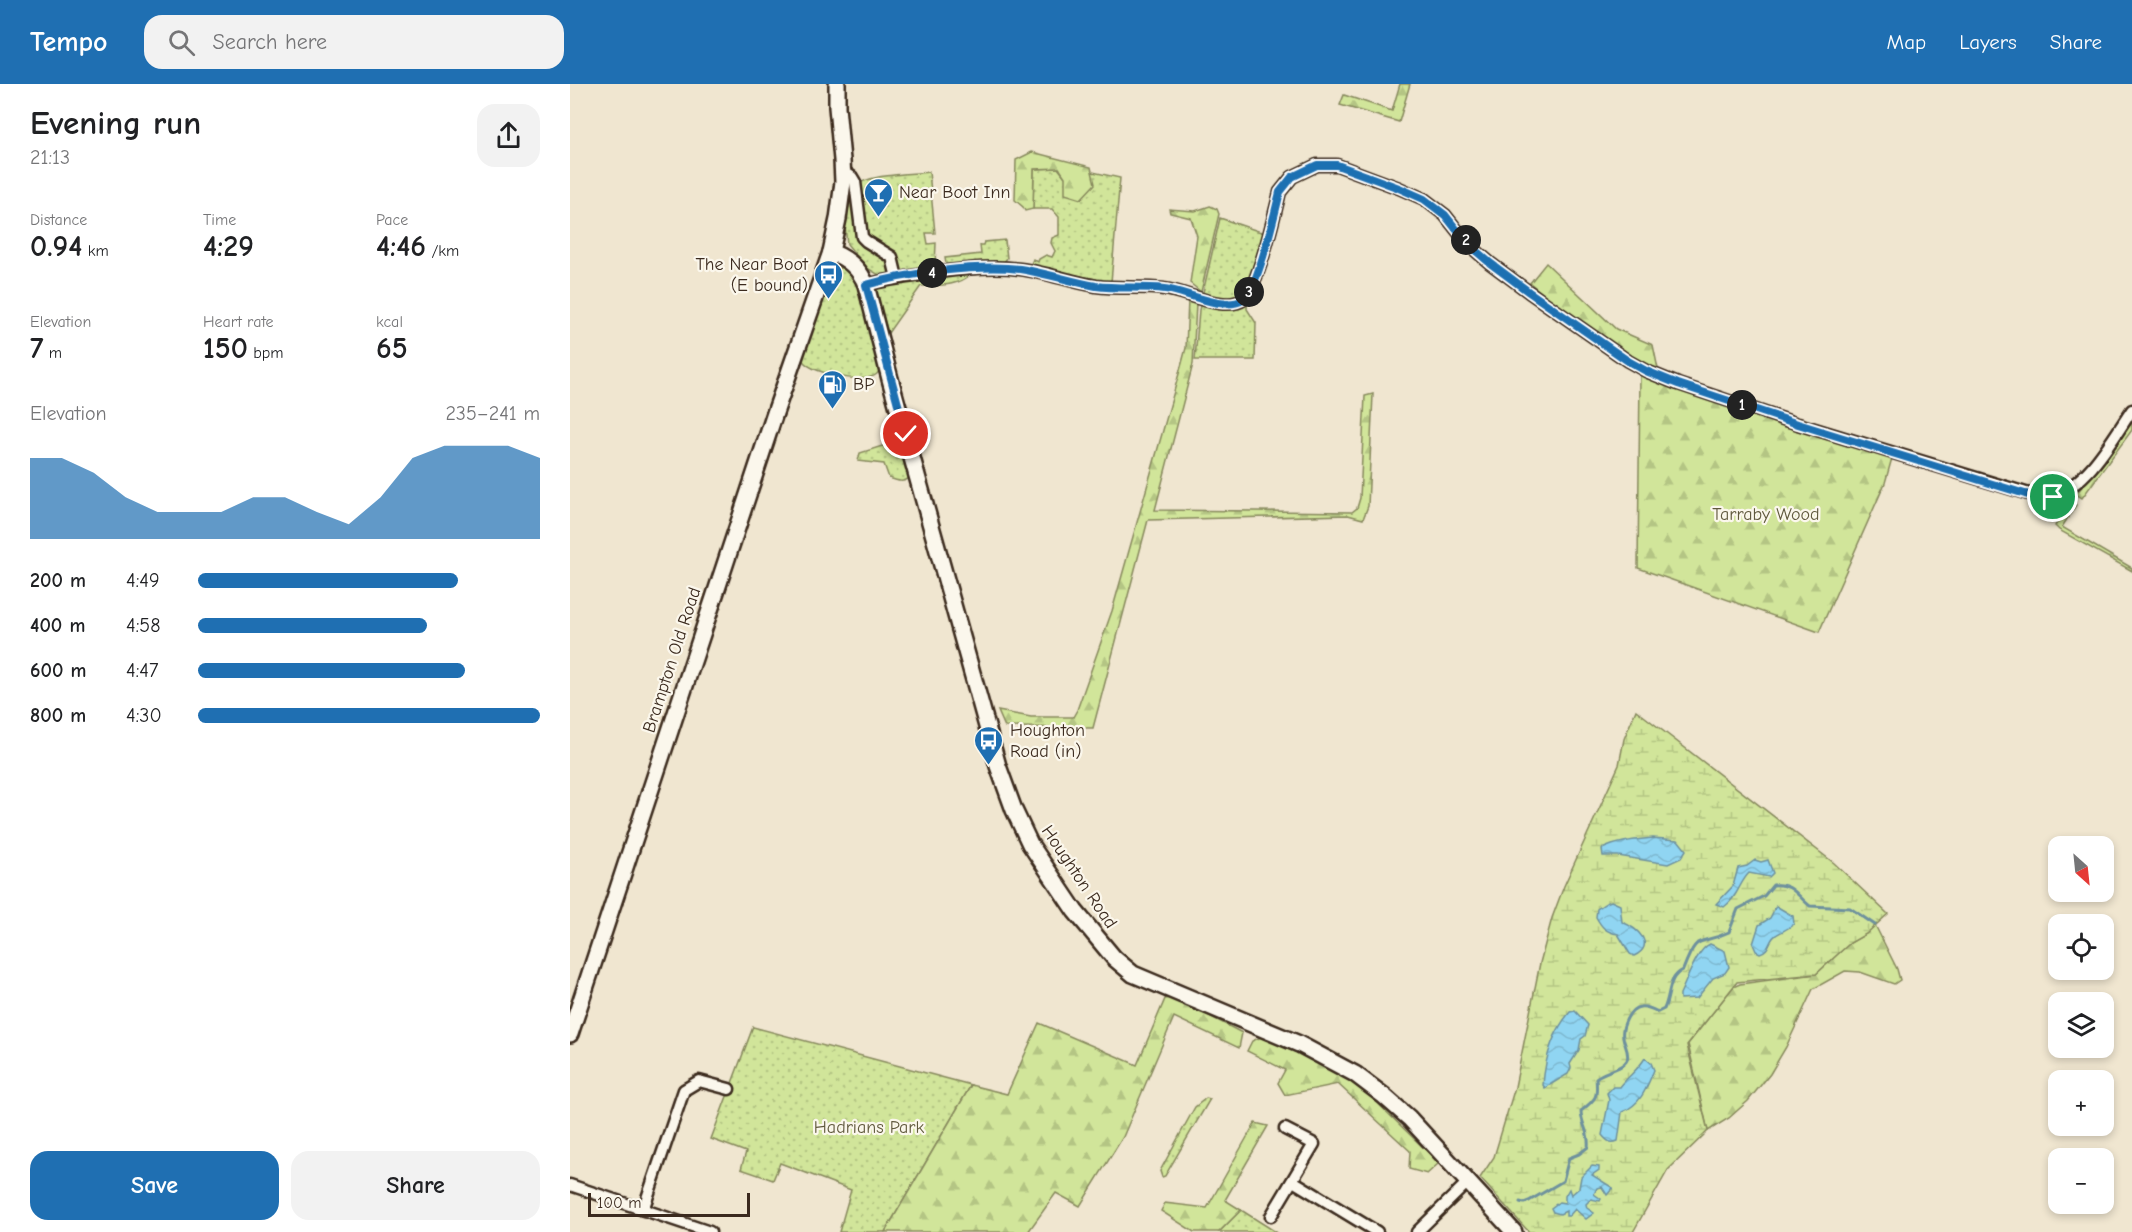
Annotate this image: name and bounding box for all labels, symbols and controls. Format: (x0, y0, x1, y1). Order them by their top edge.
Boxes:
search box (144, 15, 564, 69)
text: Tempo (30, 26, 108, 58)
icon: search (165, 26, 198, 59)
text: Search here (213, 29, 327, 55)
text: Map (1887, 30, 1926, 54)
text: Layers (1959, 30, 2017, 54)
text: Share (2050, 30, 2102, 54)
text: Evening run (30, 104, 201, 142)
button: share (477, 104, 540, 167)
text: 21:13 (30, 146, 70, 169)
bar icon: Near Boot Inn (862, 176, 894, 218)
place label: Near Boot Inn (899, 182, 1010, 203)
text: Distance (30, 211, 87, 229)
text: Time (203, 211, 236, 229)
text: Pace (376, 211, 408, 229)
pin: 2 (1451, 225, 1481, 255)
text: 0.94 (30, 229, 82, 264)
text: 4:29 (203, 229, 254, 264)
text: 4:46 (376, 229, 426, 264)
text: 2 (1462, 231, 1470, 249)
text: km (82, 242, 109, 260)
text: /km (426, 242, 459, 260)
place label: The Near Boot (E bound) (695, 254, 809, 296)
bus stop icon: The Near Boot (E bound) (813, 258, 845, 300)
pin: 4 (917, 258, 947, 288)
text: 4 (928, 264, 936, 282)
pin: 3 (1234, 277, 1264, 307)
text: 3 (1245, 283, 1253, 301)
text: Elevation (30, 313, 91, 331)
text: Heart rate (203, 313, 274, 331)
text: kcal (376, 313, 403, 331)
text: 7 (30, 331, 44, 366)
text: 150 (203, 331, 248, 366)
text: 65 (376, 331, 408, 366)
text: m (44, 344, 62, 362)
text: bpm (248, 344, 284, 362)
fuel station icon: BP (816, 368, 848, 410)
place label: BP (853, 374, 874, 395)
pin: 1 (1727, 390, 1757, 420)
text: 1 (1739, 396, 1745, 414)
text: Elevation (30, 402, 107, 425)
text: 235–241 m (445, 402, 540, 425)
pin (880, 408, 931, 459)
icon: check (889, 417, 922, 450)
pin (2027, 471, 2078, 522)
icon: arrive (2036, 480, 2069, 513)
park label: Tarraby Wood (1712, 504, 1820, 525)
text: 200 m (30, 569, 86, 592)
text: 4:49 (126, 569, 160, 592)
street label: Brampton Old Road (639, 585, 705, 735)
text: 400 m (30, 614, 85, 637)
text: 4:58 (126, 614, 160, 637)
text: 600 m (30, 659, 86, 682)
text: 4:47 (126, 659, 158, 682)
text: 800 m (30, 704, 86, 727)
text: 4:30 (126, 704, 162, 727)
place label: Houghton Road (in) (1010, 720, 1085, 762)
bus stop icon: Houghton Road (in) (973, 724, 1005, 766)
street label: Houghton Road (1037, 821, 1121, 933)
north arrow (2048, 836, 2114, 902)
map controls (2048, 836, 2114, 1214)
button: locate (2048, 914, 2114, 980)
button: layers (2048, 992, 2114, 1058)
button: + (2048, 1070, 2114, 1136)
park label: Hadrians Park (814, 1117, 924, 1138)
button: − (2048, 1148, 2114, 1214)
button: Save (30, 1151, 279, 1220)
button: Share (291, 1151, 540, 1220)
scale bar (588, 1190, 750, 1218)
text: 100 m (597, 1194, 641, 1212)

